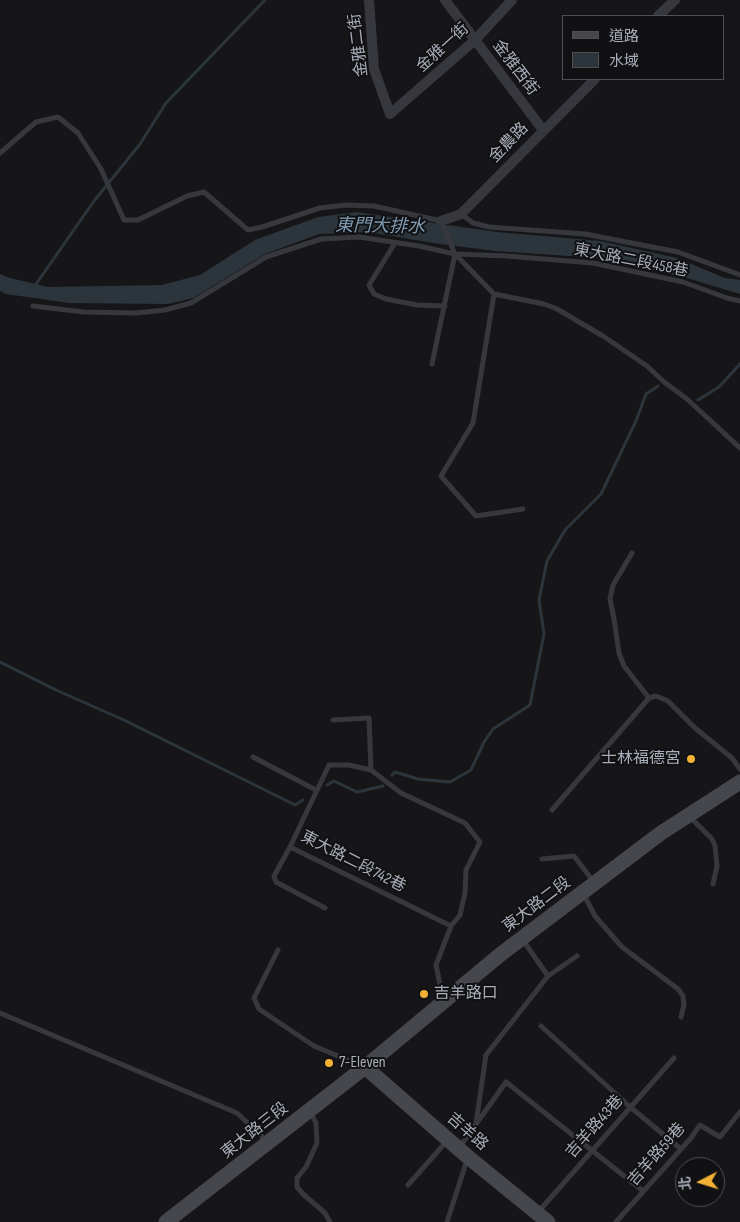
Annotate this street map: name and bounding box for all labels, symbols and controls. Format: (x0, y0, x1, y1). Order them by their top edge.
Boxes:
street label: 金雅二街 (346, 12, 372, 78)
legend (562, 15, 725, 80)
street label: 金雅一街 (413, 19, 473, 77)
text: 道路 (609, 27, 639, 46)
street label: 金雅西街 (488, 37, 542, 99)
text: 水域 (609, 52, 639, 71)
street label: 金農路 (485, 119, 533, 167)
water label: 東門大排水 (335, 215, 425, 239)
street label: 東大路二段458巷 (572, 240, 690, 282)
place label: 士林福德宮 (601, 749, 681, 769)
marker: 士林福德宮 (685, 753, 697, 765)
street label: 東大路二段742巷 (297, 827, 409, 897)
street label: 東大路二段 (499, 873, 575, 937)
place label: 吉羊路口 (434, 984, 498, 1004)
marker: 吉羊路口 (418, 988, 430, 1000)
place label: 7-Eleven (339, 1053, 386, 1073)
marker: 7-Eleven (323, 1057, 335, 1069)
street label: 吉羊路43巷 (562, 1091, 628, 1163)
street label: 東大路三段 (218, 1099, 292, 1163)
street label: 吉羊路 (443, 1109, 491, 1155)
street label: 吉羊路59巷 (624, 1119, 690, 1191)
north arrow (675, 1157, 725, 1207)
text: 北 (676, 1176, 695, 1191)

